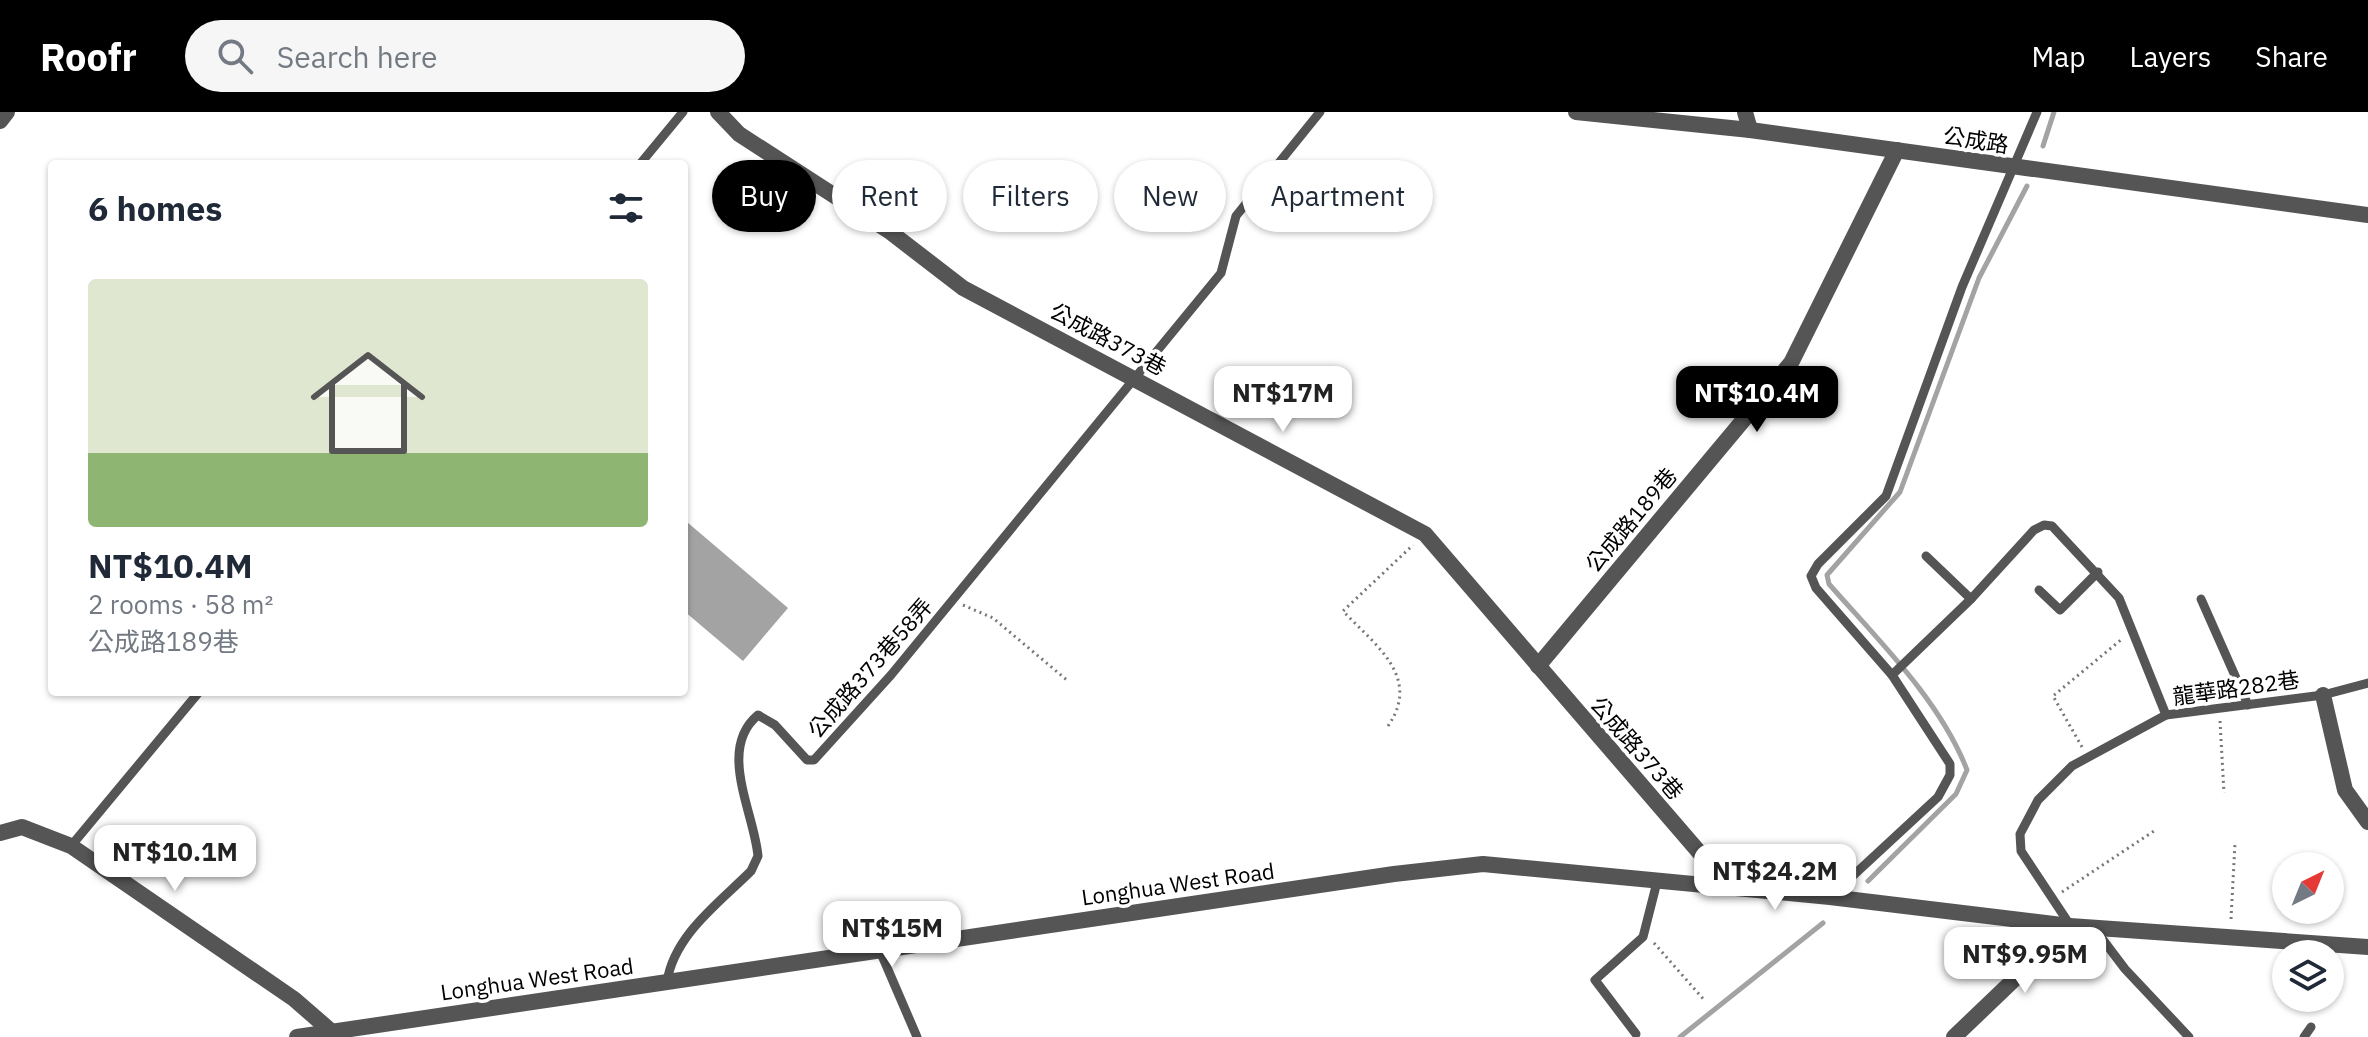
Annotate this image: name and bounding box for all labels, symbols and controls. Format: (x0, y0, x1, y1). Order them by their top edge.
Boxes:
search box (185, 20, 745, 92)
text: Roofr (40, 32, 137, 81)
icon: search (213, 34, 257, 78)
text: Search here (277, 37, 438, 76)
text: Map (2031, 38, 2085, 75)
text: Layers (2129, 38, 2211, 75)
text: Share (2255, 38, 2328, 75)
street label: 公成路 (1941, 120, 2011, 159)
chip: Buy (712, 160, 816, 232)
chip: Rent (832, 160, 947, 232)
chip: Filters (963, 160, 1098, 232)
chip: New (1114, 160, 1226, 232)
chip: Apartment (1242, 160, 1433, 232)
text: 6 homes (88, 186, 223, 230)
icon: filters (604, 186, 648, 230)
street label: 公成路373巷 (1045, 296, 1171, 381)
icon: home (296, 331, 440, 475)
pin: NT$17M (1218, 366, 1348, 434)
pin: NT$10.4M (1674, 366, 1840, 434)
text: NT$17M (1232, 375, 1334, 409)
text: NT$10.4M (1694, 375, 1820, 409)
street label: 公成路189巷 (1578, 461, 1683, 578)
text: NT$10.4M (88, 543, 253, 587)
text: 2 rooms · 58 m² (88, 587, 273, 621)
street label: 公成路373巷58弄 (801, 592, 938, 744)
text: 公成路189巷 (88, 624, 239, 658)
street label: 龍華路282巷 (2171, 664, 2301, 711)
street label: 公成路373巷 (1585, 690, 1690, 805)
pin: NT$10.1M (92, 825, 258, 893)
text: NT$10.1M (112, 834, 238, 868)
pin: NT$24.2M (1692, 844, 1858, 912)
north arrow (2272, 852, 2344, 924)
map controls (2272, 852, 2344, 1012)
text: NT$24.2M (1712, 853, 1838, 887)
street label: Longhua West Road (1080, 856, 1276, 911)
pin: NT$15M (827, 901, 957, 969)
text: NT$15M (841, 910, 943, 944)
pin: NT$9.95M (1942, 927, 2108, 995)
text: NT$9.95M (1962, 936, 2088, 970)
button: layers (2272, 940, 2344, 1012)
street label: Longhua West Road (439, 951, 635, 1006)

